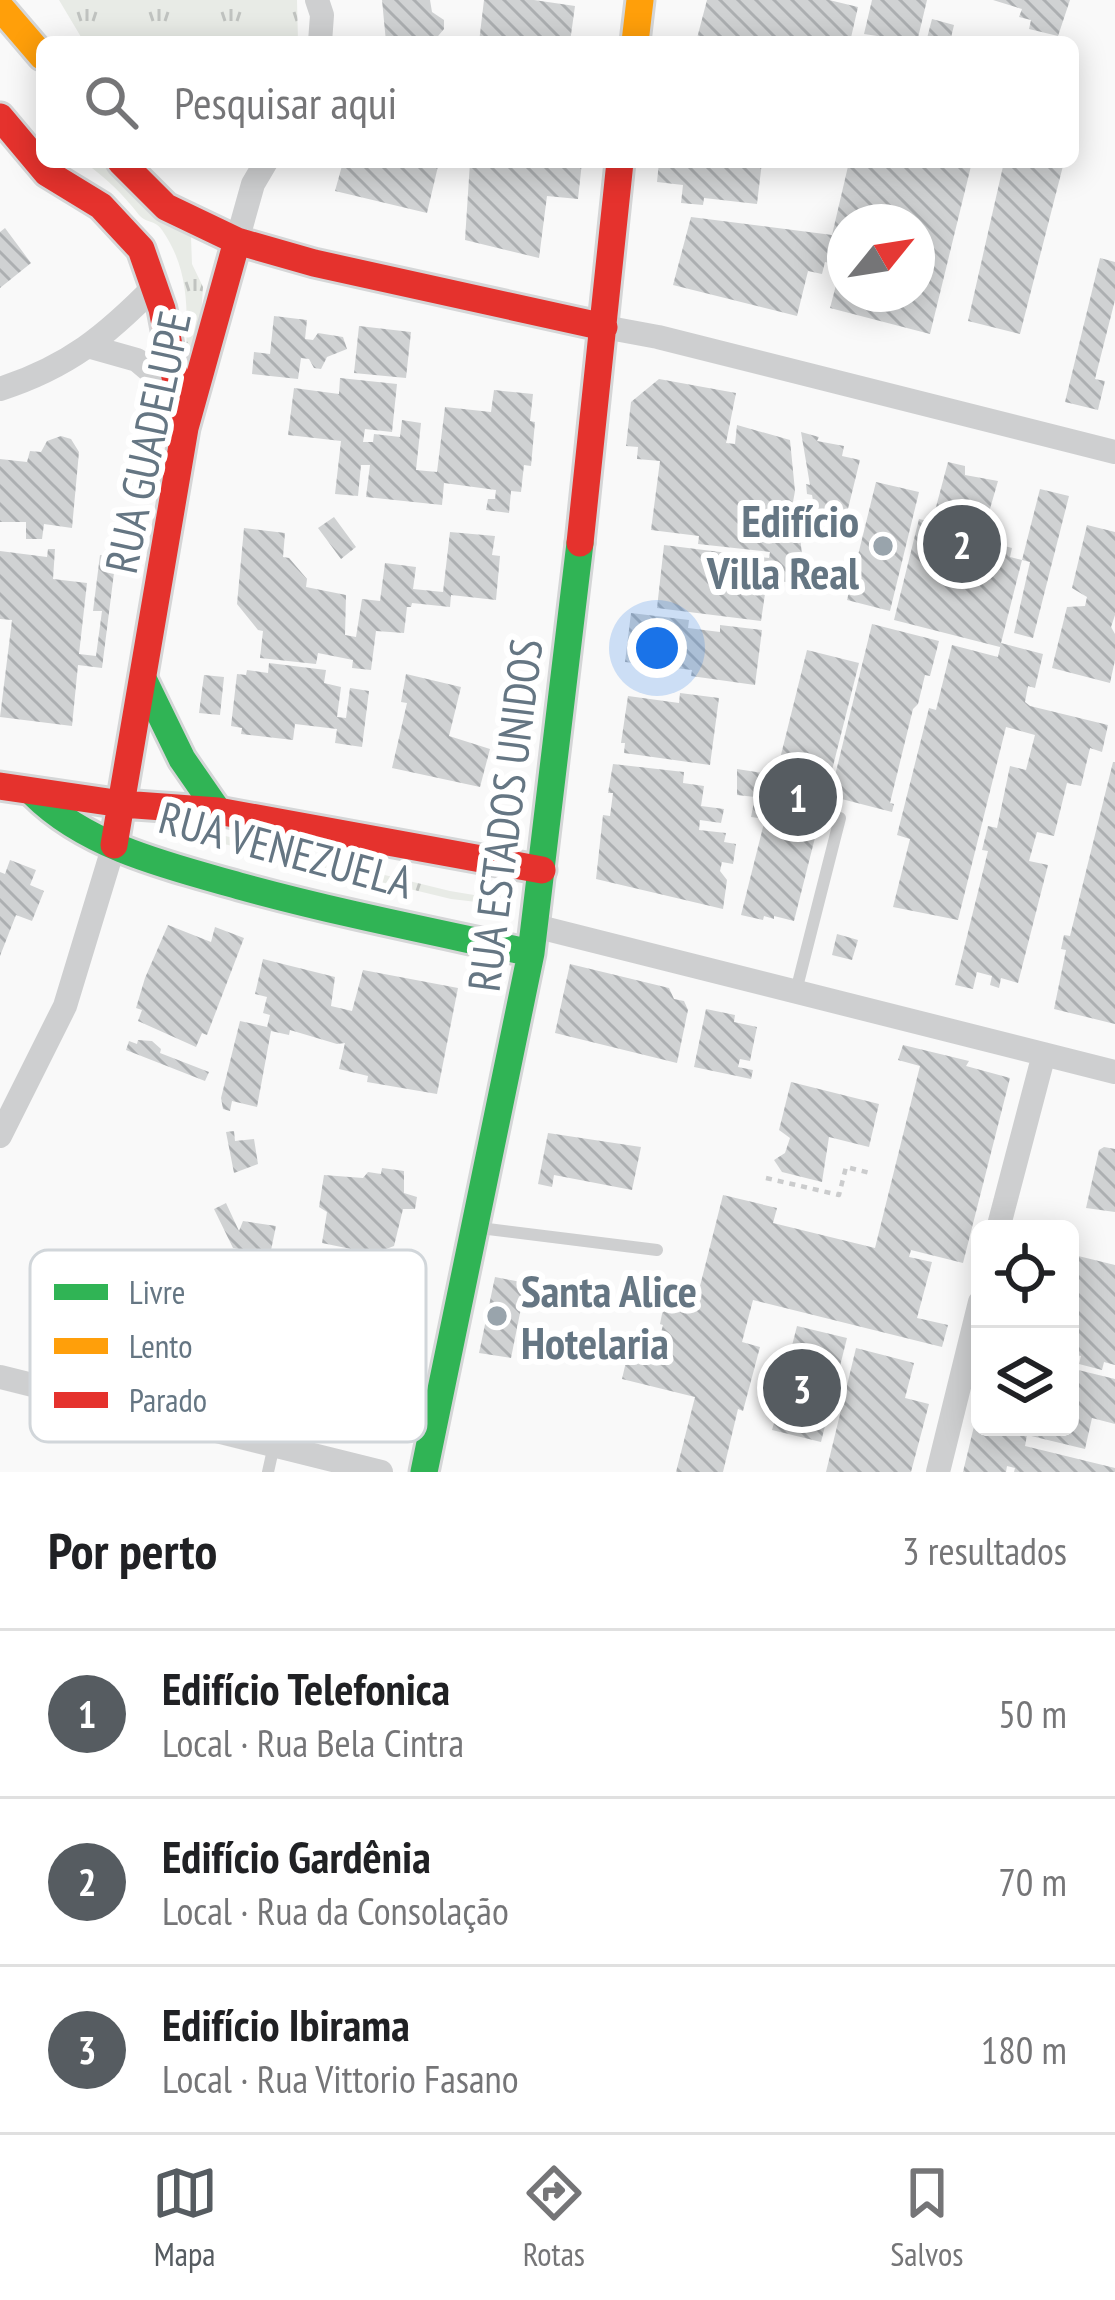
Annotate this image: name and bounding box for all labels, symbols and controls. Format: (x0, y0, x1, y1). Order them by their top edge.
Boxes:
search box (36, 36, 1079, 168)
icon: search (78, 69, 144, 135)
text: Pesquisar aqui (174, 73, 397, 131)
north arrow (827, 204, 935, 312)
street label: RUA GUADELUPE (91, 306, 203, 578)
place label: Edifício Villa Real (706, 491, 860, 601)
pin: 2 (923, 499, 1001, 589)
marker: Edifício Villa Real (870, 533, 896, 559)
your location (627, 618, 687, 678)
street label: RUA ESTADOS UNIDOS (454, 635, 554, 995)
pin: 1 (759, 752, 837, 842)
street label: RUA VENEZUELA (153, 787, 420, 911)
map controls (971, 1220, 1079, 1436)
button: locate (971, 1220, 1079, 1328)
legend (30, 1250, 426, 1442)
place label: Santa Alice Hotelaria (521, 1261, 697, 1371)
text: Livre (129, 1270, 185, 1313)
marker: Santa Alice Hotelaria (484, 1303, 510, 1329)
text: Lento (129, 1324, 192, 1367)
button: layers (971, 1328, 1079, 1436)
pin: 3 (763, 1343, 841, 1433)
text: Parado (129, 1378, 207, 1421)
text: Por perto (48, 1517, 217, 1583)
text: 3 resultados (902, 1525, 1067, 1576)
text: Edifício Telefonica (162, 1659, 450, 1717)
text: 1 (78, 1688, 96, 1739)
text: 50 m (998, 1688, 1067, 1739)
text: Local · Rua Bela Cintra (162, 1717, 464, 1768)
text: Edifício Gardênia (162, 1827, 431, 1885)
text: 2 (78, 1856, 96, 1907)
text: 70 m (998, 1856, 1067, 1907)
text: Local · Rua da Consolação (162, 1885, 509, 1936)
text: Edifício Ibirama (162, 1995, 410, 2053)
text: 3 (78, 2024, 96, 2075)
text: 180 m (981, 2024, 1067, 2075)
text: Local · Rua Vittorio Fasano (162, 2053, 519, 2104)
tab: Mapa (152, 2160, 218, 2275)
tab: Rotas (521, 2160, 587, 2275)
tab: Salvos (890, 2160, 963, 2275)

